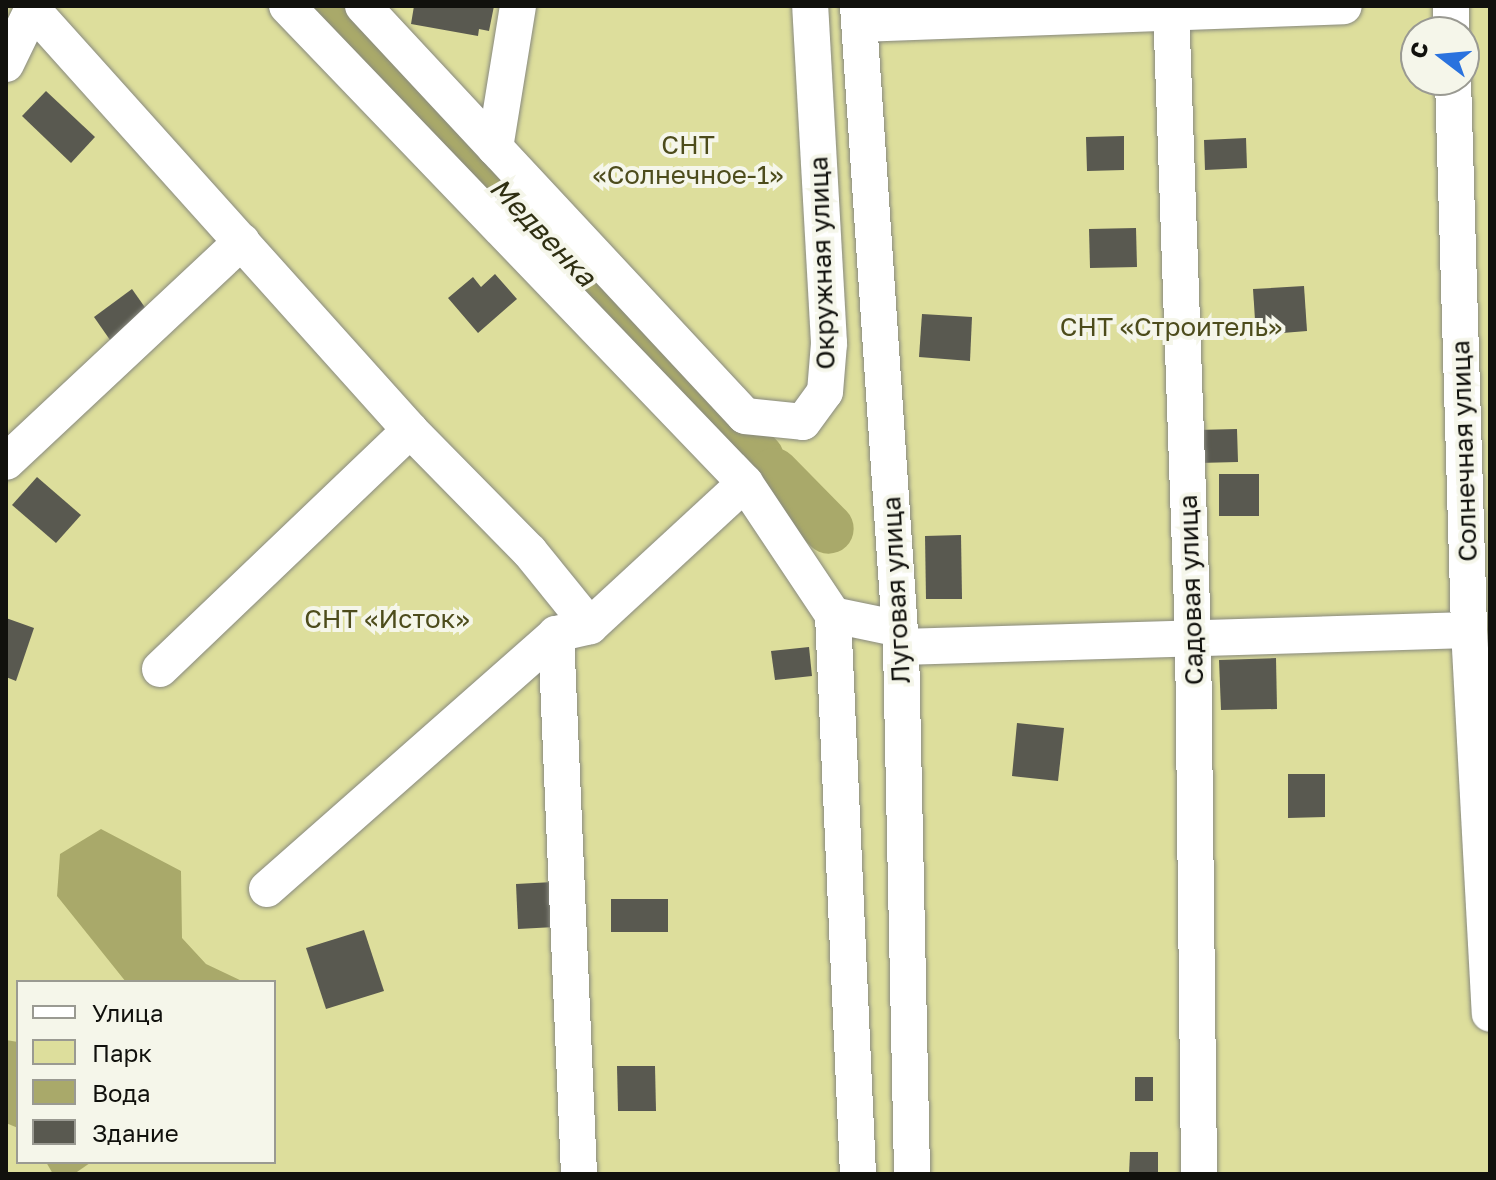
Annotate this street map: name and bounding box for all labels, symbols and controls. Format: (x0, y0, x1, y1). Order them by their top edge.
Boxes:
north arrow (1400, 16, 1480, 96)
text: С (1403, 39, 1434, 61)
park label: СНТ «Солнечное-1» (592, 129, 784, 190)
street label: Окружная улица (803, 156, 841, 370)
water label: Медвенка (483, 171, 603, 293)
park label: СНТ «Строитель» (1060, 311, 1282, 343)
street label: Солнечная улица (1445, 340, 1483, 562)
street label: Садовая улица (1172, 494, 1210, 686)
street label: Луговая улица (876, 496, 916, 684)
park label: СНТ «Исток» (304, 603, 470, 635)
legend (16, 980, 276, 1164)
text: Улица (92, 998, 164, 1027)
text: Парк (92, 1038, 152, 1067)
text: Вода (92, 1078, 151, 1107)
text: Здание (92, 1118, 179, 1147)

